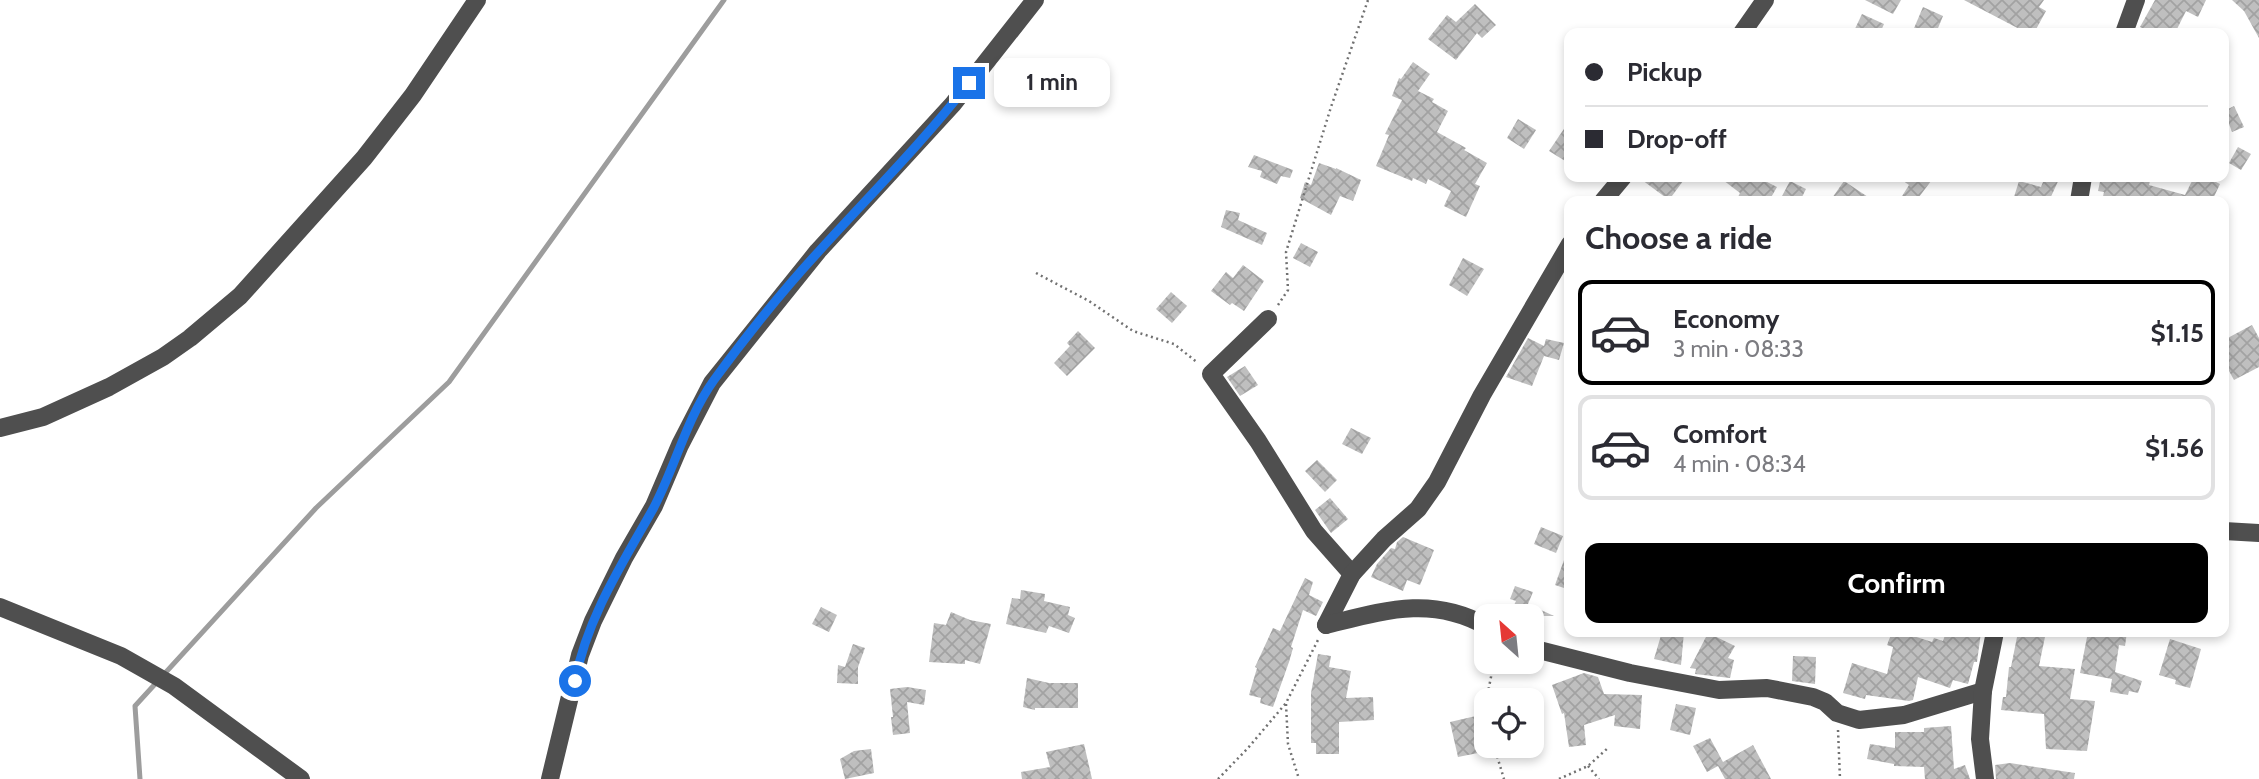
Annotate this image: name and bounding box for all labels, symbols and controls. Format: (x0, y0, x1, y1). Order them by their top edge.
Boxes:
text: Pickup (1627, 56, 1702, 88)
callout: 1 min (993, 58, 1109, 108)
route end (953, 67, 985, 99)
text: 1 min (1026, 68, 1078, 96)
text: Drop-off (1627, 123, 1727, 155)
text: Choose a ride (1585, 218, 1772, 257)
icon: car (1589, 301, 1652, 364)
text: Economy (1673, 303, 1779, 335)
text: $1.15 (2150, 317, 2204, 349)
text: 3 min · 08:33 (1673, 335, 1804, 363)
icon: car (1589, 416, 1652, 479)
text: Comfort (1673, 418, 1767, 450)
text: $1.56 (2145, 432, 2204, 464)
text: 4 min · 08:34 (1673, 450, 1806, 478)
button: Confirm (1585, 543, 2208, 623)
north arrow (1474, 604, 1544, 674)
map controls (1474, 604, 1544, 758)
route start (559, 665, 591, 697)
button: locate (1474, 688, 1544, 758)

